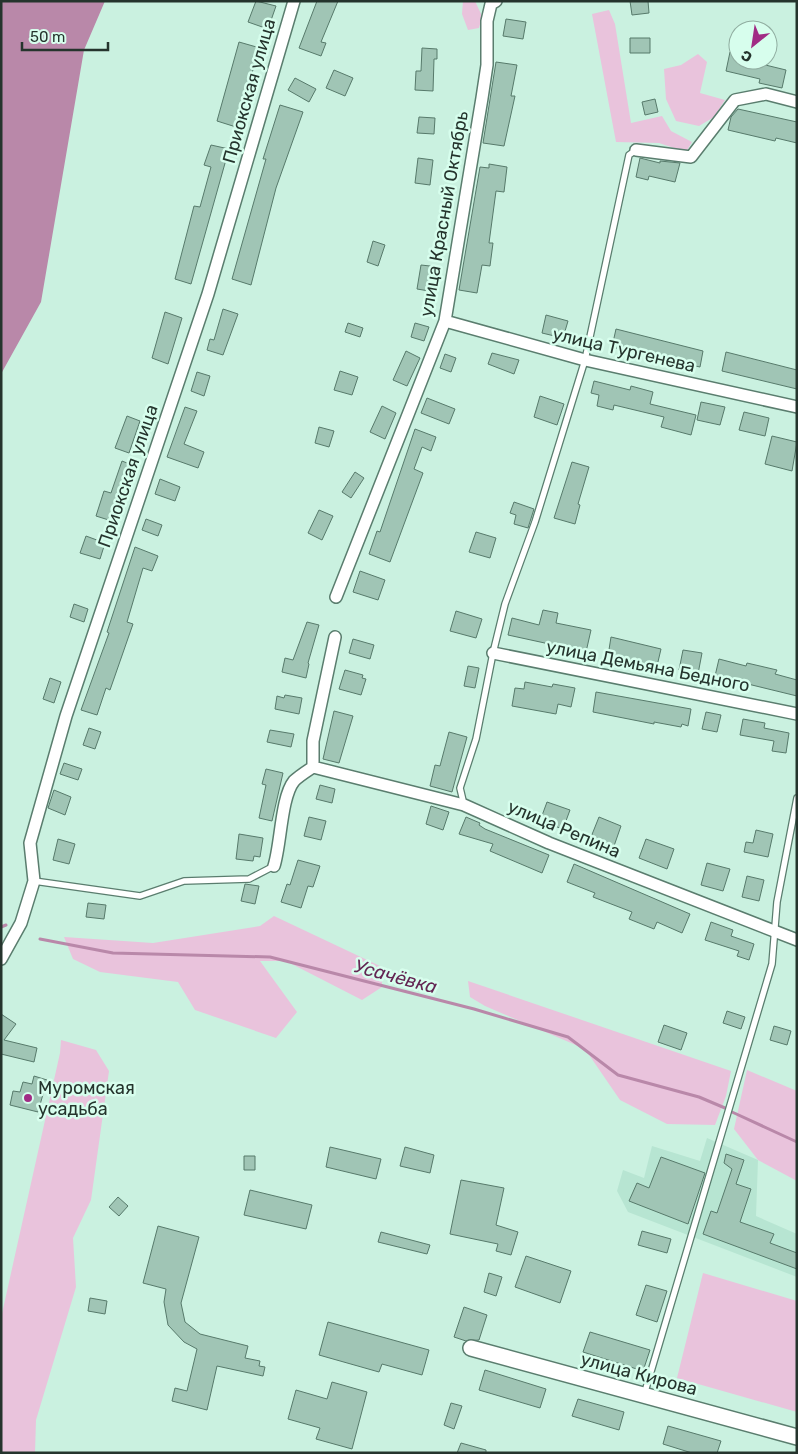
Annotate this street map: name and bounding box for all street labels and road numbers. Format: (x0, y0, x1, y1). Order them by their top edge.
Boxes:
street label: Приокская улица (218, 16, 280, 166)
street label: улица Красный Октябрь (415, 109, 473, 319)
street label: улица Тургенева (550, 323, 698, 377)
street label: Приокская улица (93, 402, 163, 550)
street label: улица Демьяна Бедного (544, 635, 752, 697)
street label: улица Репина (504, 795, 624, 863)
street label: улица Кирова (578, 1348, 700, 1400)

